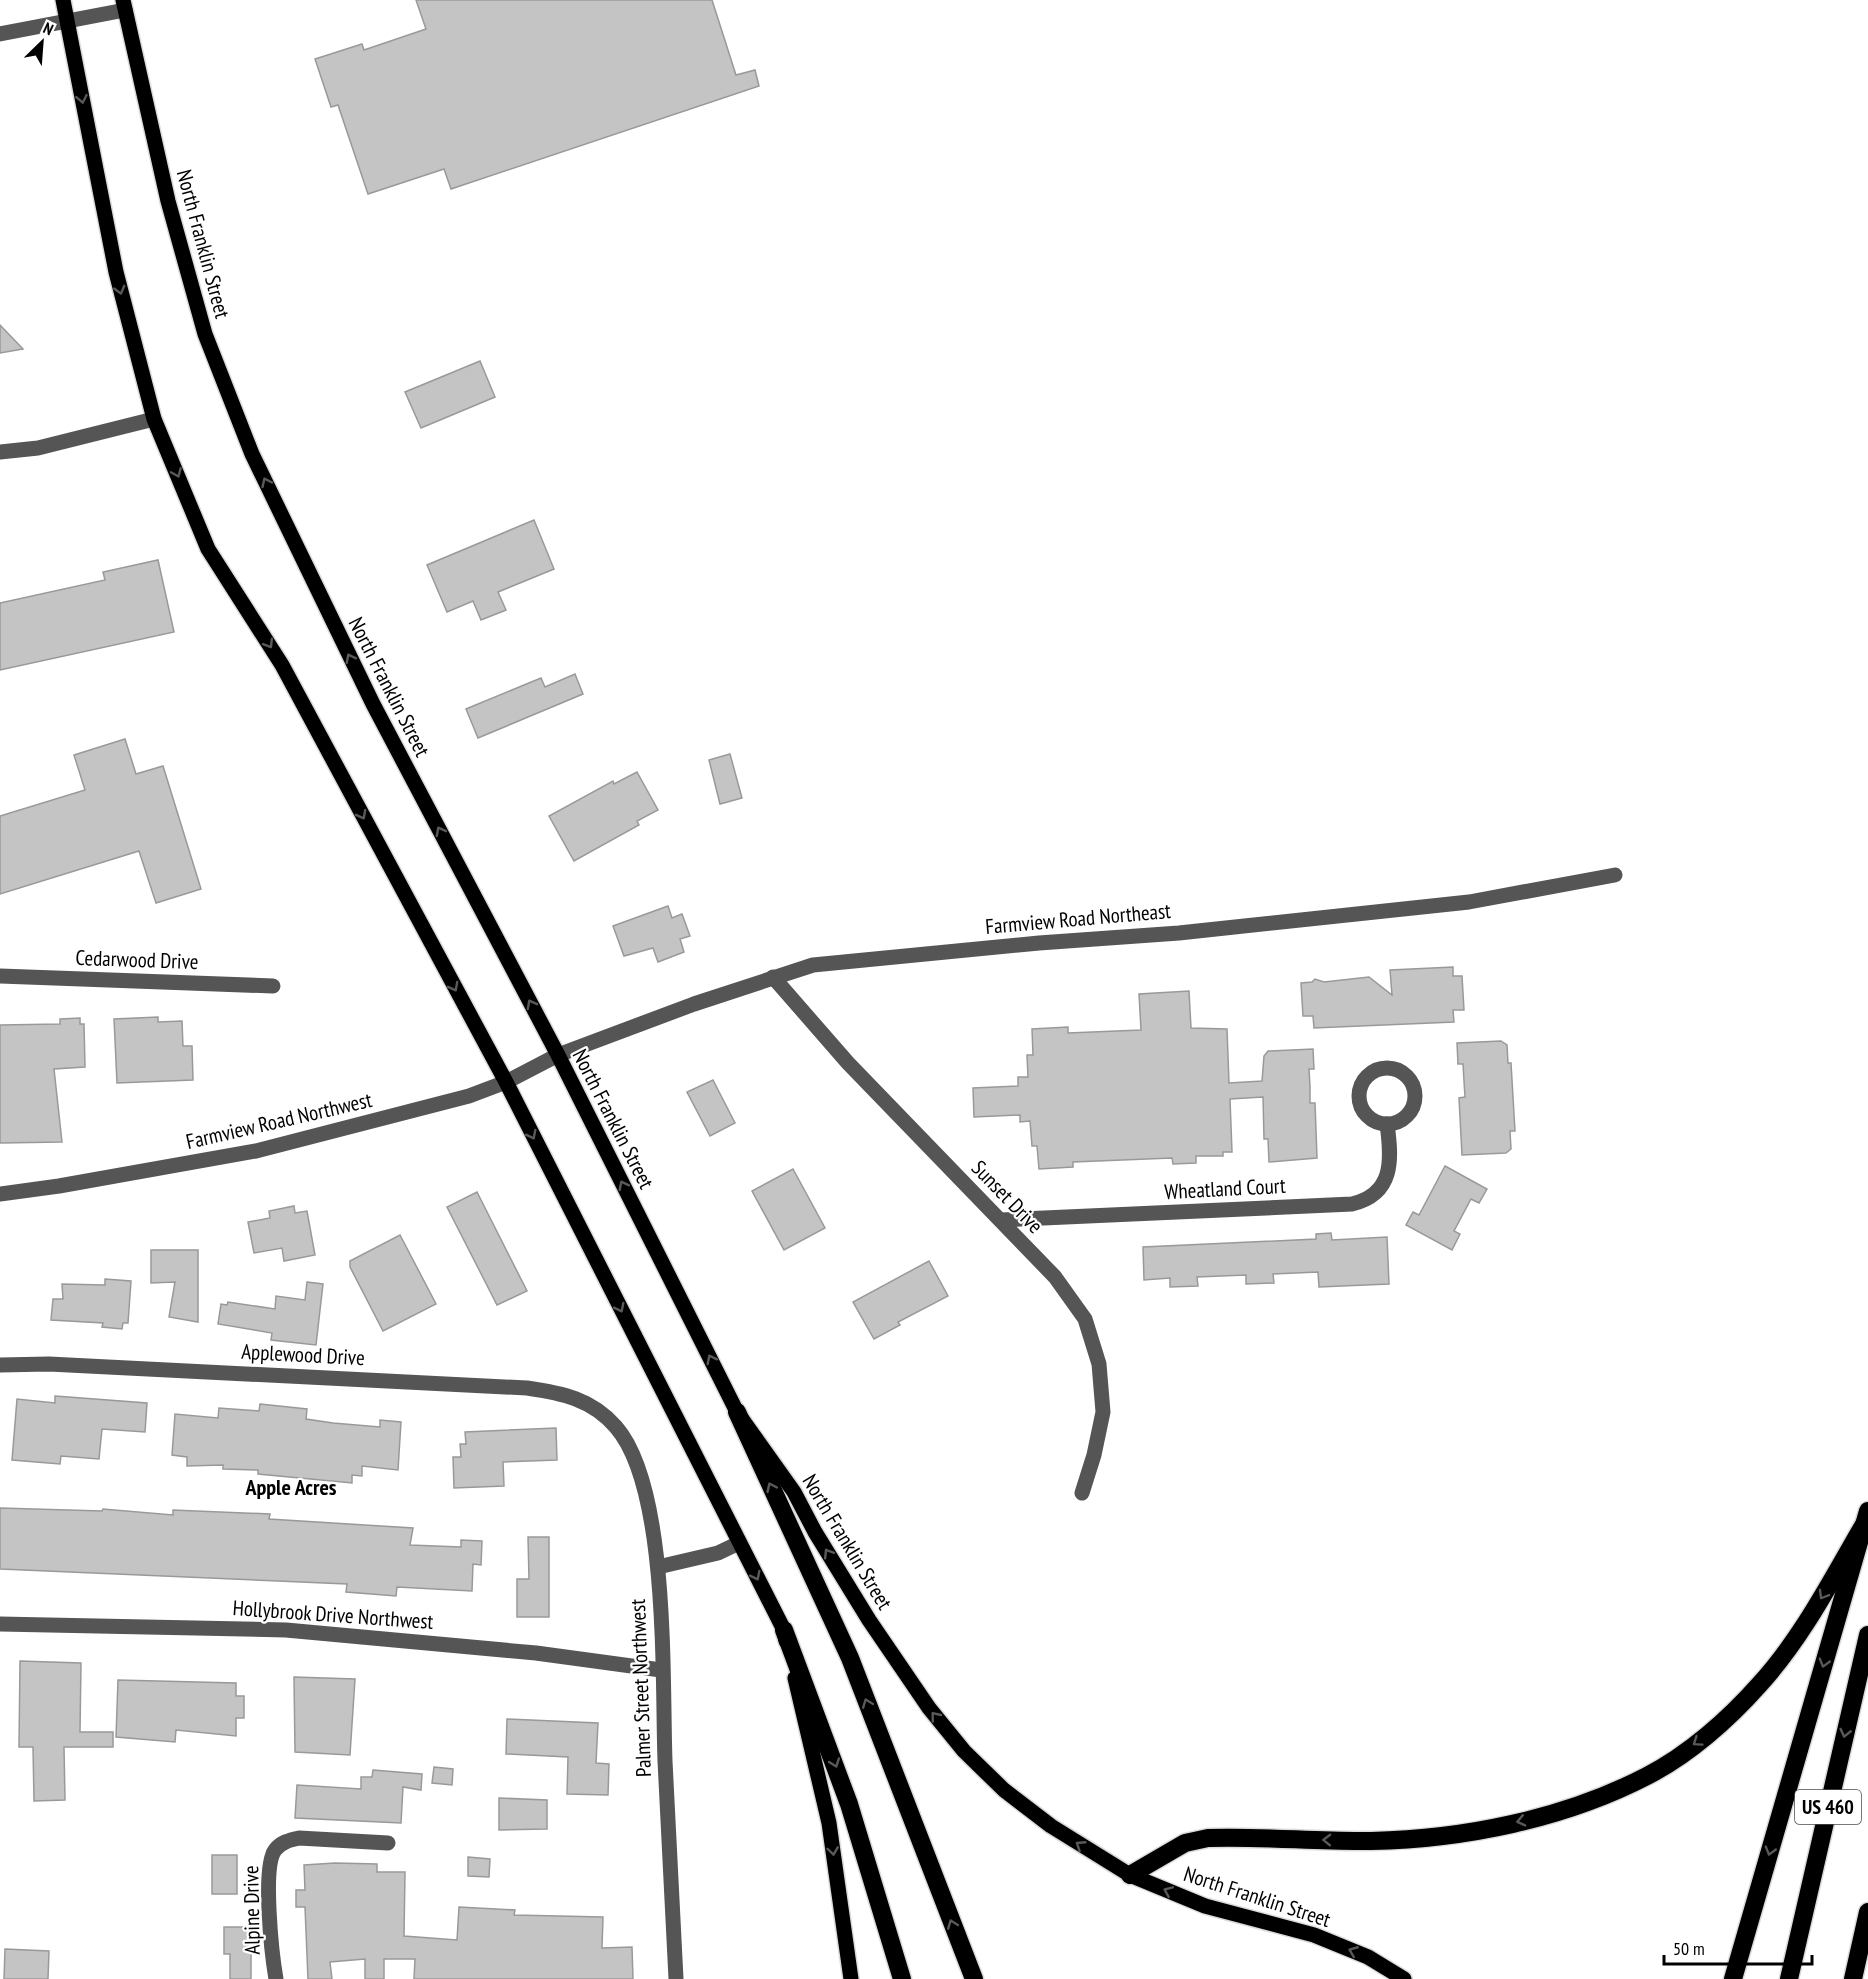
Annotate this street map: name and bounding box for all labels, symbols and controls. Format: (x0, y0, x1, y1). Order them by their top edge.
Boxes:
north arrow (12, 12, 72, 72)
text: N (40, 18, 56, 39)
one-way arrow (75, 94, 88, 104)
street label: North Franklin Street (171, 167, 236, 321)
one-way arrow (113, 285, 126, 295)
one-way arrow (170, 467, 182, 478)
one-way arrow (261, 478, 273, 489)
street label: North Franklin Street (343, 613, 436, 761)
one-way arrow (261, 638, 273, 648)
one-way arrow (346, 653, 358, 664)
one-way arrow (355, 809, 366, 819)
one-way arrow (436, 827, 447, 837)
street label: Farmview Road Northeast (984, 897, 1172, 940)
street label: Cedarwood Drive (75, 944, 199, 975)
one-way arrow (447, 981, 458, 991)
one-way arrow (527, 999, 538, 1010)
street label: North Franklin Street (567, 1045, 660, 1193)
street label: Farmview Road Northwest (183, 1086, 375, 1155)
one-way arrow (525, 1128, 536, 1139)
street label: Sunset Drive (966, 1154, 1049, 1239)
street label: Wheatland Court (1164, 1172, 1287, 1205)
one-way arrow (619, 1180, 631, 1191)
one-way arrow (613, 1302, 625, 1313)
street label: Applewood Drive (241, 1338, 365, 1371)
one-way arrow (707, 1355, 718, 1366)
street label: North Franklin Street (796, 1469, 898, 1614)
district label: Apple Acres (244, 1473, 337, 1501)
one-way arrow (767, 1482, 779, 1493)
one-way arrow (823, 1549, 835, 1559)
one-way arrow (749, 1570, 760, 1580)
one-way arrow (1819, 1589, 1831, 1599)
street label: Hollybrook Drive Northwest (232, 1594, 435, 1635)
street label: Palmer Street Northwest (624, 1598, 657, 1777)
one-way arrow (1819, 1657, 1831, 1668)
one-way arrow (862, 1699, 874, 1710)
one-way arrow (932, 1711, 943, 1722)
one-way arrow (1840, 1727, 1853, 1737)
one-way arrow (1693, 1735, 1704, 1746)
one-way arrow (827, 1757, 840, 1768)
road number: US 460 (1795, 1790, 1861, 1824)
one-way arrow (1516, 1814, 1526, 1827)
one-way arrow (1323, 1834, 1332, 1846)
one-way arrow (1075, 1841, 1086, 1852)
one-way arrow (1765, 1845, 1777, 1856)
one-way arrow (827, 1846, 839, 1856)
street label: North Franklin Street (1180, 1860, 1334, 1933)
street label: Alpine Drive (237, 1865, 266, 1955)
one-way arrow (1163, 1886, 1174, 1898)
one-way arrow (947, 1920, 960, 1930)
scale bar (1664, 1928, 1812, 1966)
text: 50 m (1673, 1937, 1705, 1960)
one-way arrow (1348, 1946, 1359, 1958)

